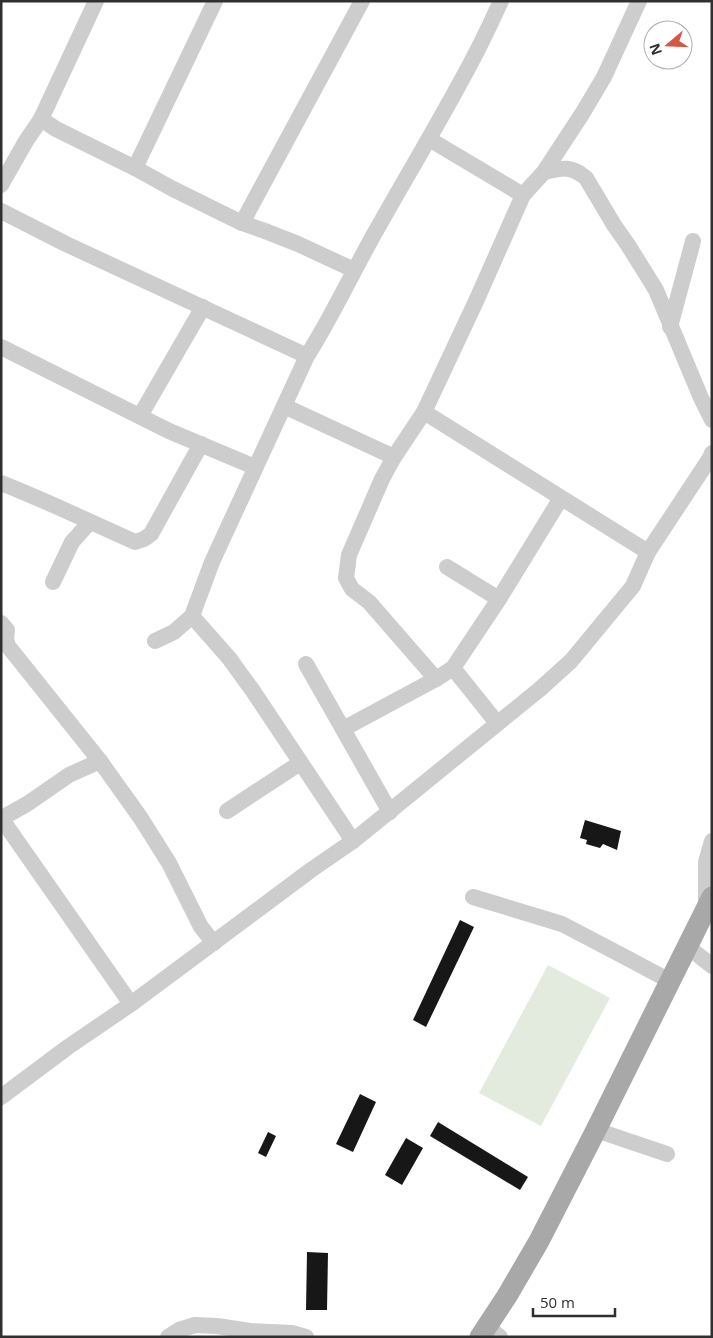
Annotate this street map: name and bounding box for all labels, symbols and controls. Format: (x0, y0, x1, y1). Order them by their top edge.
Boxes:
north arrow (643, 20, 693, 70)
text: N (644, 41, 666, 58)
scale bar (533, 1286, 616, 1318)
text: 50 m (540, 1292, 575, 1312)

